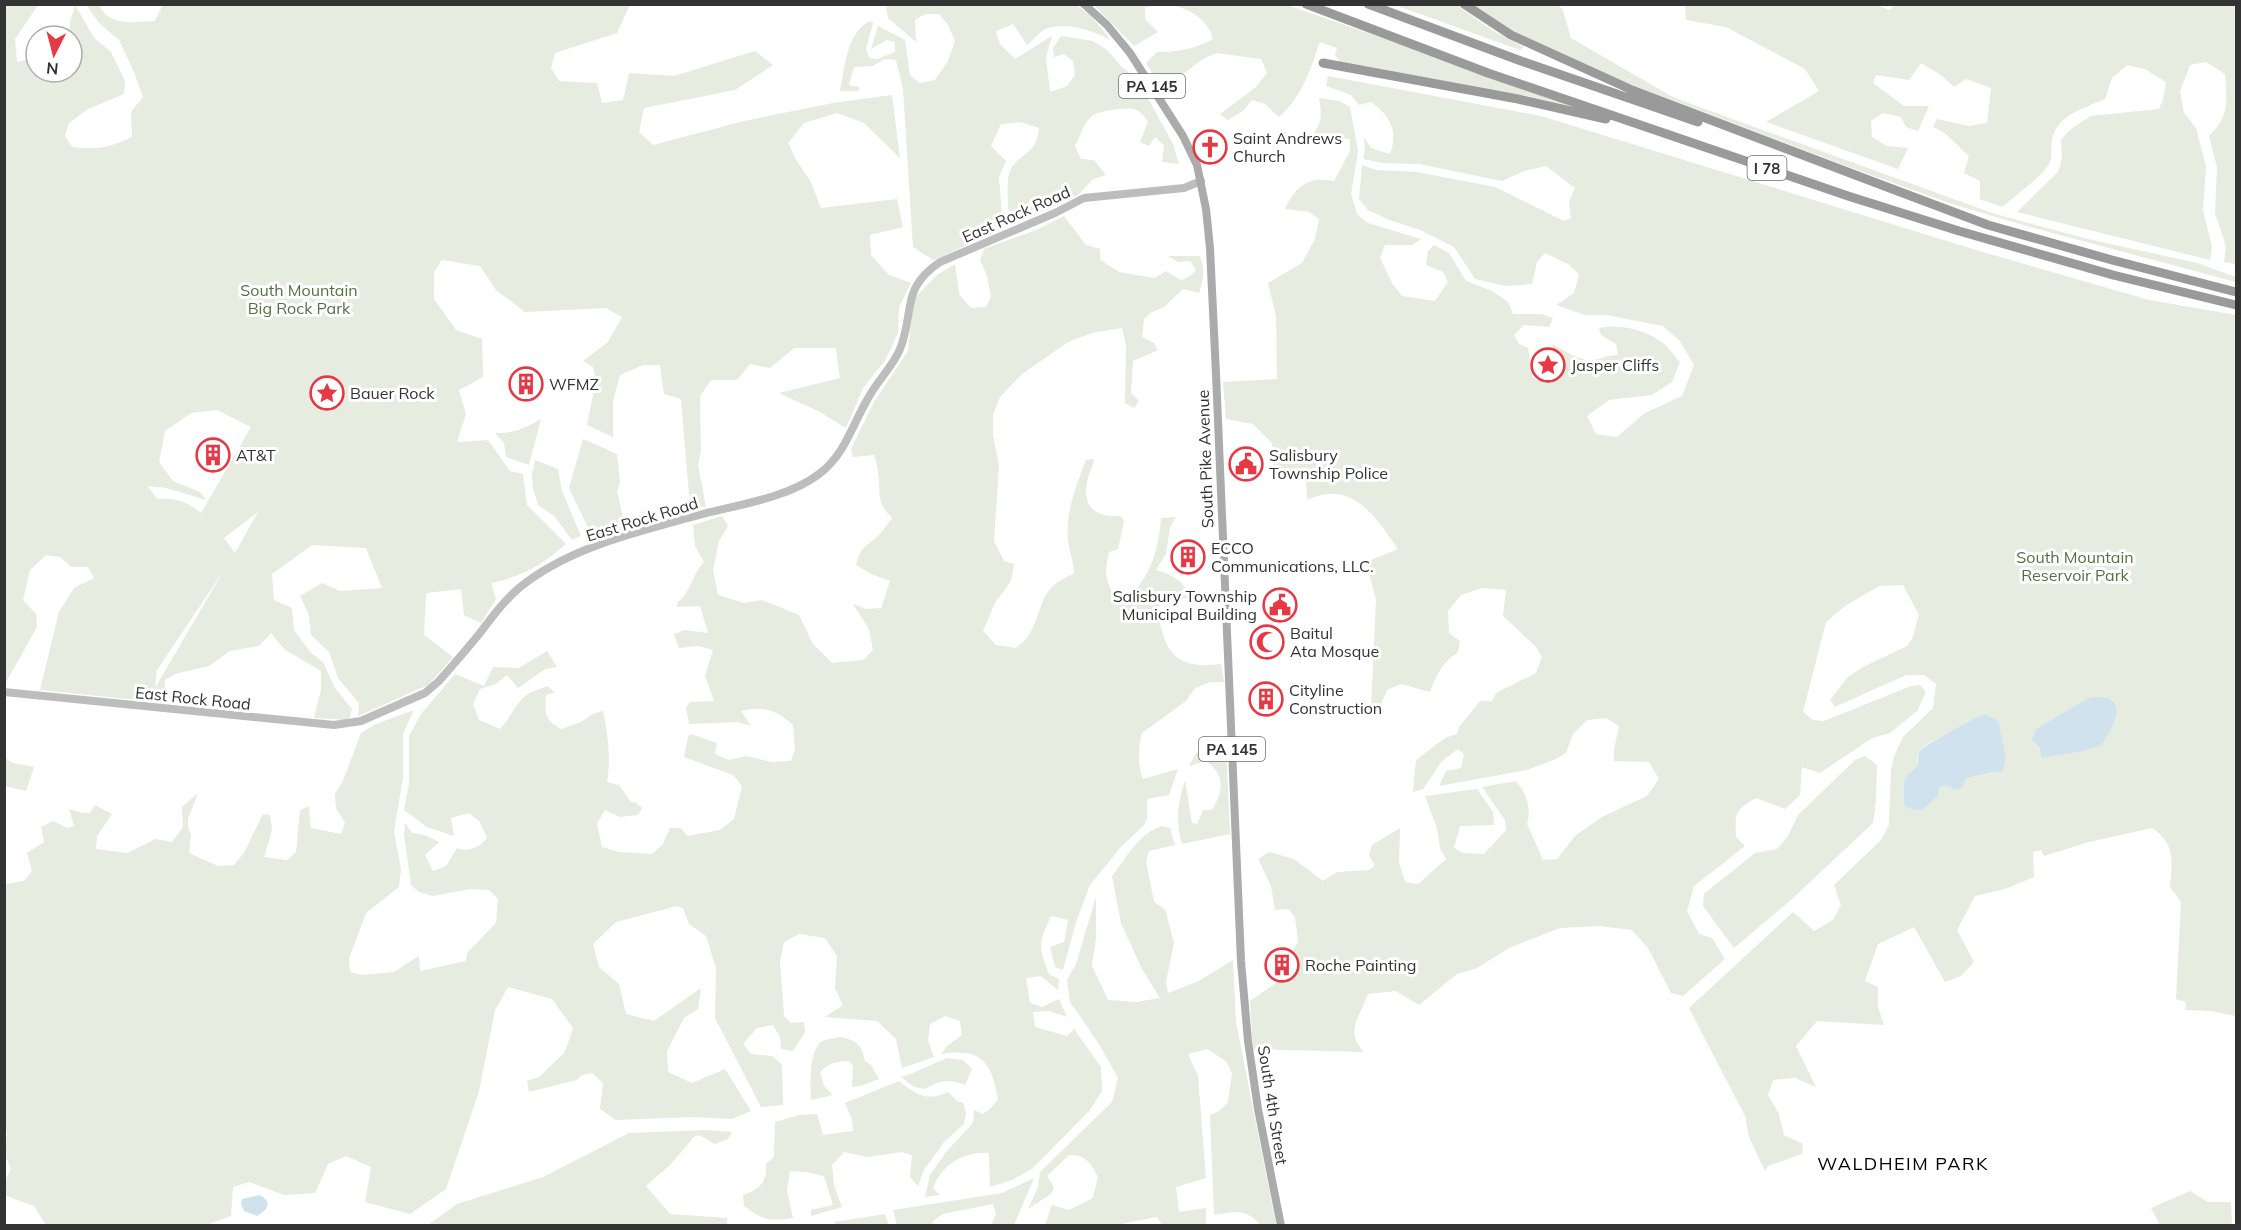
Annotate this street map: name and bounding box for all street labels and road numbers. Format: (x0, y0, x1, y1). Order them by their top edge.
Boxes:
road number: PA 145 (1119, 74, 1185, 98)
road number: I 78 (1748, 156, 1786, 180)
street label: East Rock Road (959, 181, 1073, 247)
street label: South Pike Avenue (1193, 390, 1217, 528)
street label: East Rock Road (584, 492, 700, 546)
street label: East Rock Road (134, 682, 252, 714)
road number: PA 145 (1199, 737, 1265, 761)
street label: South 4th Street (1254, 1044, 1292, 1166)

